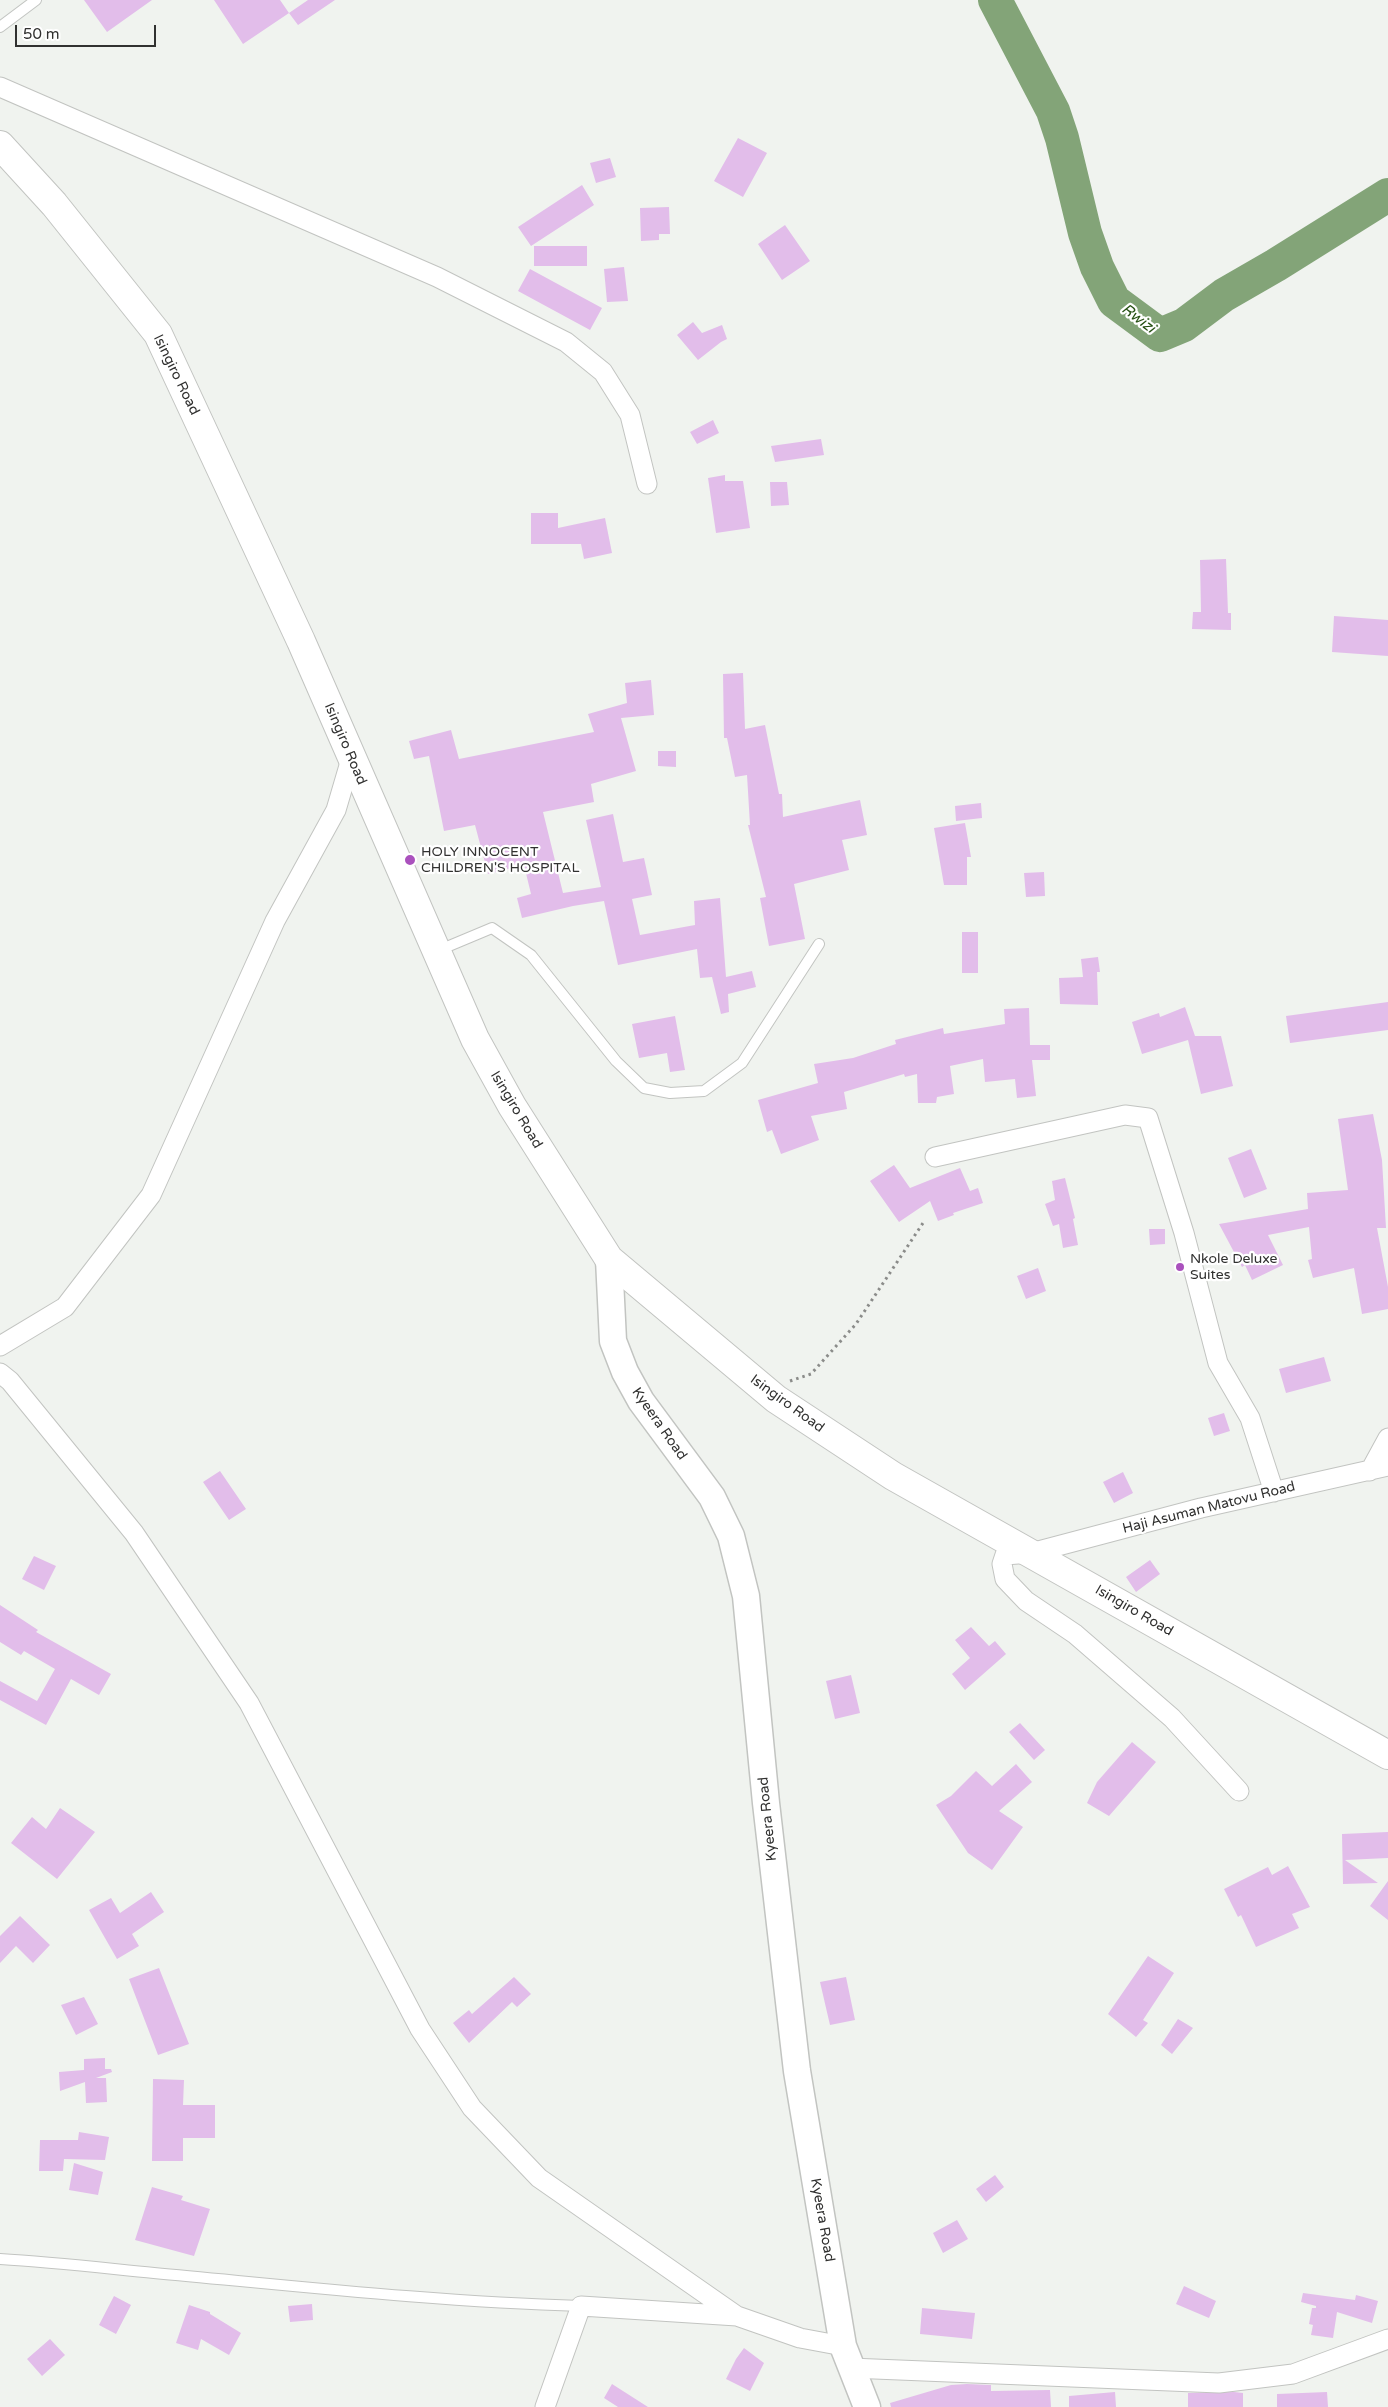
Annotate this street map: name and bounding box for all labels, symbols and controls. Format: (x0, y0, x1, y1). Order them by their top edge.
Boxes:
scale bar (18, 15, 159, 47)
text: 50 m (23, 25, 60, 43)
water label: Rwizi (1118, 301, 1158, 337)
street label: Isingiro Road (149, 332, 203, 418)
street label: Isingiro Road (320, 701, 370, 787)
place label: HOLY INNOCENT CHILDREN'S HOSPITAL (421, 844, 580, 876)
marker: HOLY INNOCENT CHILDREN'S HOSPITAL (403, 853, 417, 867)
street label: Isingiro Road (486, 1068, 546, 1152)
place label: Nkole Deluxe Suites (1190, 1251, 1277, 1284)
marker: Nkole Deluxe Suites (1174, 1261, 1186, 1273)
street label: Isingiro Road (747, 1372, 827, 1436)
street label: Kyeera Road (628, 1384, 690, 1464)
street label: Haji Asuman Matovu Road (1121, 1478, 1297, 1538)
street label: Isingiro Road (1092, 1582, 1176, 1640)
street label: Kyeera Road (755, 1776, 781, 1862)
street label: Kyeera Road (806, 2177, 838, 2263)

